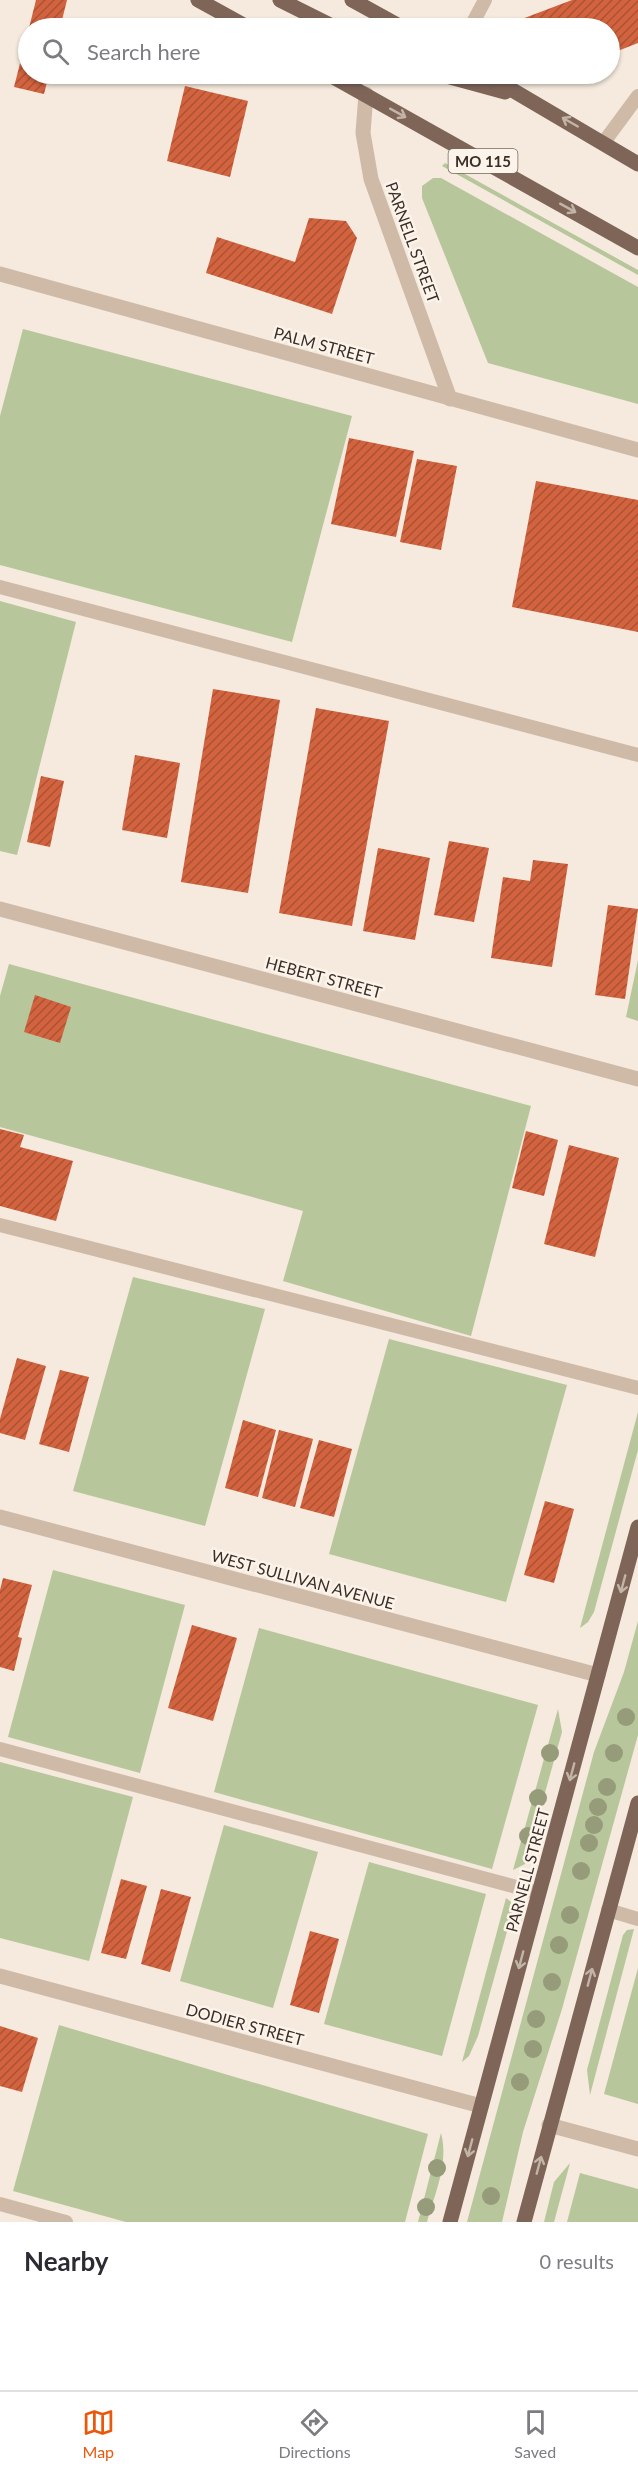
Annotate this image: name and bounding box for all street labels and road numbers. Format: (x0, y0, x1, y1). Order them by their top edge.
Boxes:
road number: MO 115 (448, 149, 518, 173)
street label: PARNELL STREET (382, 179, 444, 306)
street label: PALM STREET (272, 323, 377, 368)
street label: HEBERT STREET (264, 952, 385, 1002)
street label: WEST SULLIVAN AVENUE (209, 1545, 397, 1613)
street label: PARNELL STREET (501, 1806, 553, 1934)
street label: DODIER STREET (184, 1999, 306, 2049)

